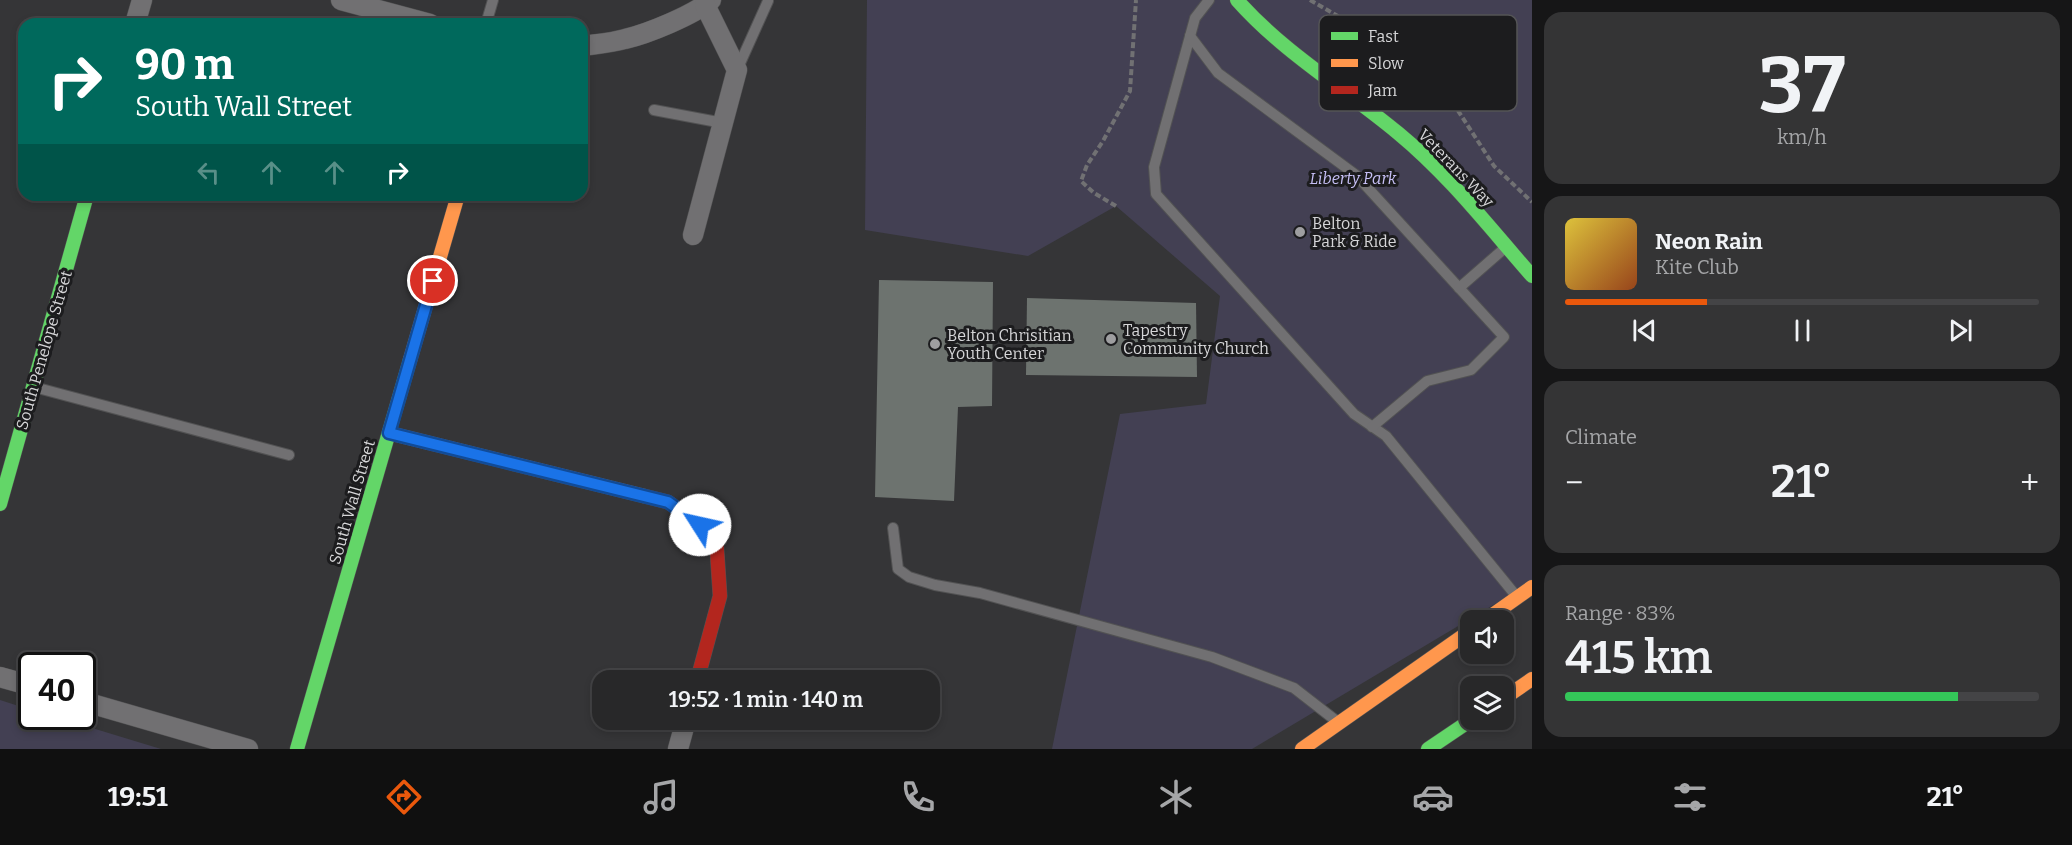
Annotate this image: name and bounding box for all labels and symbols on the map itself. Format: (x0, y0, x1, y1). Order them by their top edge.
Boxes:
legend (1319, 15, 1517, 111)
text: Fast (1368, 27, 1399, 46)
text: Slow (1368, 54, 1404, 73)
text: Jam (1367, 81, 1397, 100)
street label: Veterans Way (1414, 125, 1498, 211)
park label: Liberty Park (1310, 169, 1397, 188)
place label: Belton Park & Ride (1312, 214, 1397, 251)
marker: Belton Park & Ride (1293, 225, 1307, 239)
pin (407, 255, 458, 306)
street label: South Penelope Street (12, 268, 76, 432)
place label: Tapestry Community Church (1123, 321, 1269, 358)
place label: Belton Chrisitian Youth Center (947, 326, 1072, 363)
marker: Tapestry Community Church (1104, 332, 1118, 346)
marker: Belton Chrisitian Youth Center (928, 337, 942, 351)
street label: South Wall Street (325, 437, 379, 566)
position arrow (668, 493, 732, 557)
speed limit sign: 40 (18, 652, 96, 730)

